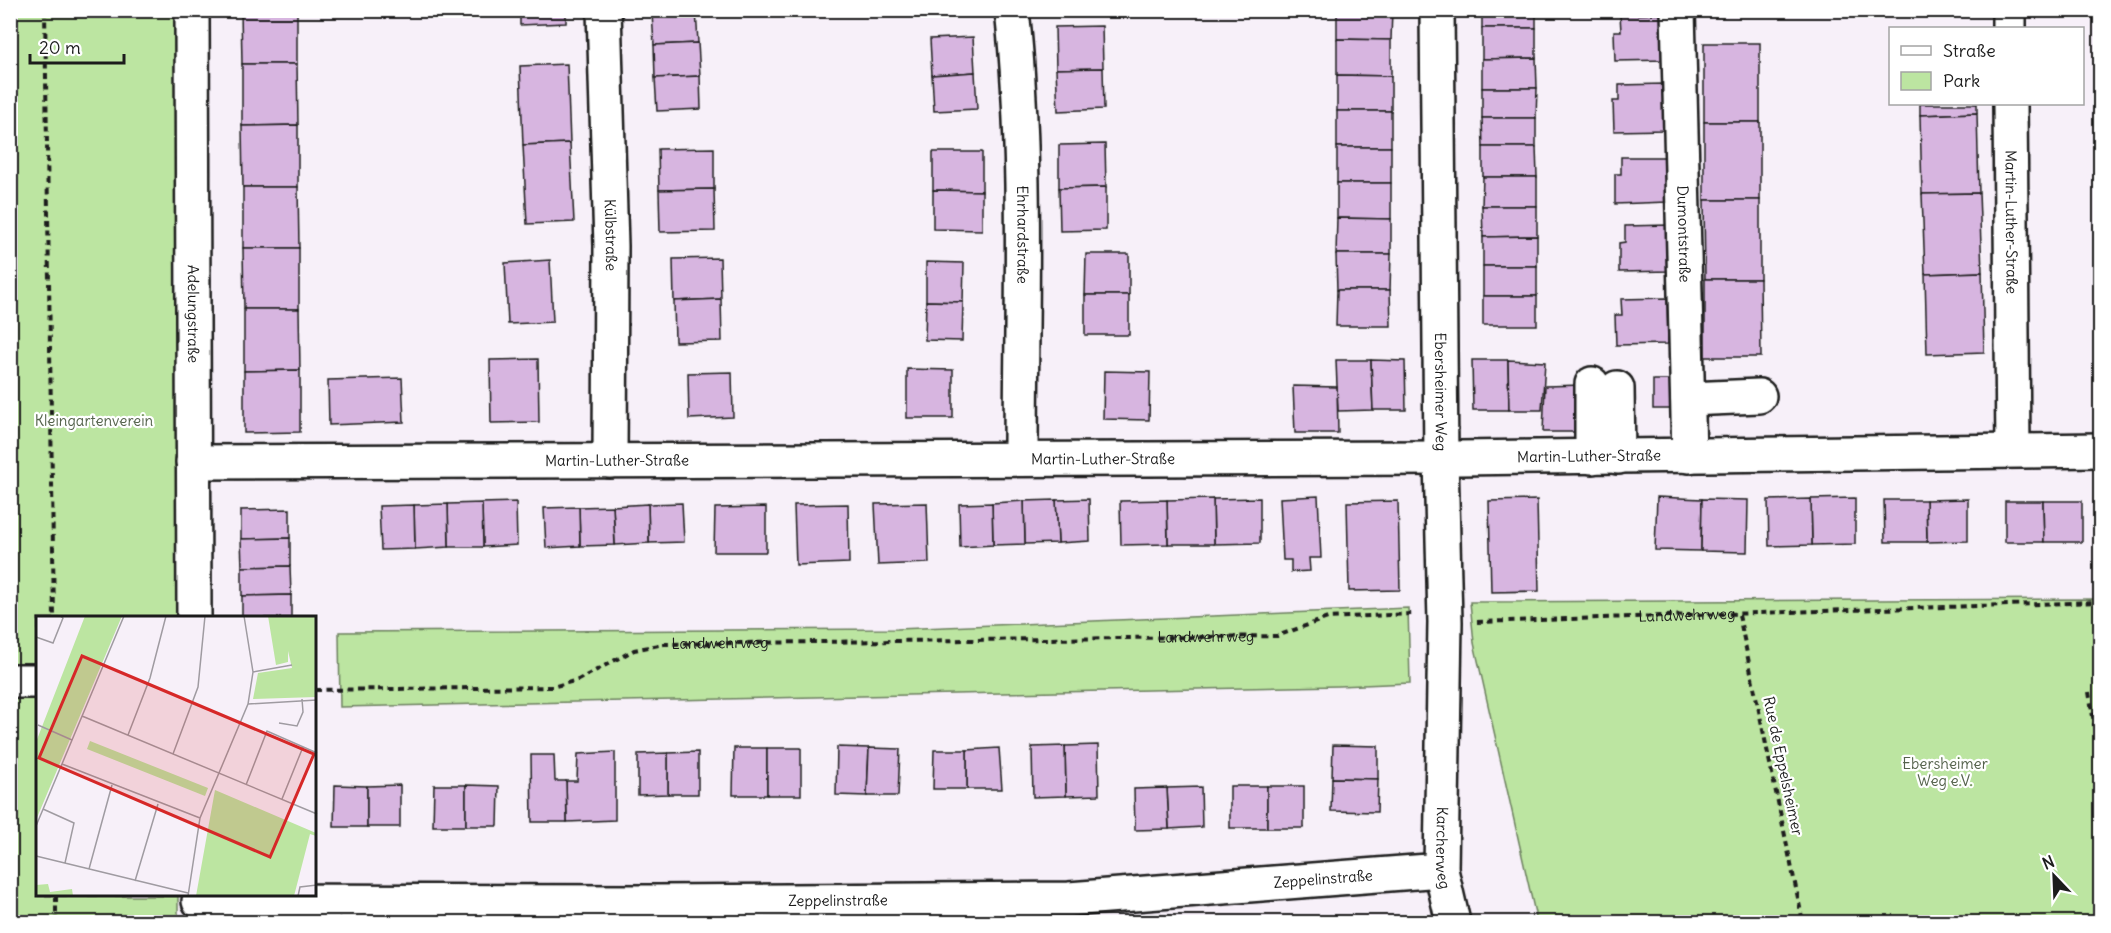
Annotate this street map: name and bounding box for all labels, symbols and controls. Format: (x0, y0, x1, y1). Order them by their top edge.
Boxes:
scale bar (30, 27, 124, 65)
legend (1889, 27, 2084, 105)
text: 20 m (39, 36, 81, 59)
text: Straße (1943, 39, 1996, 62)
text: Park (1943, 69, 1980, 92)
street label: Martin-Luther-Straße (2001, 150, 2022, 294)
street label: Ehrhardstraße (1013, 185, 1033, 284)
street label: Dumontstraße (1673, 185, 1695, 283)
street label: Külbstraße (601, 199, 621, 271)
street label: Adelungstraße (184, 265, 203, 363)
street label: Ebersheimer Weg (1431, 332, 1451, 451)
park label: Kleingartenverein (35, 411, 154, 430)
street label: Martin-Luther-Straße (1517, 445, 1661, 466)
street label: Martin-Luther-Straße (1031, 449, 1175, 468)
street label: Martin-Luther-Straße (545, 450, 689, 470)
street label: Landwehrweg (1638, 604, 1736, 626)
inset map (36, 616, 316, 897)
street label: Landwehrweg (1157, 626, 1255, 647)
street label: Landwehrweg (671, 633, 769, 653)
street label: Rue de Eppelsheimer (1759, 695, 1808, 837)
park label: Ebersheimer Weg e.V. (1902, 754, 1988, 790)
street label: Karcherweg (1432, 806, 1455, 891)
north arrow (2024, 846, 2084, 906)
text: N (2039, 851, 2057, 874)
street label: Zeppelinstraße (1273, 865, 1373, 892)
street label: Zeppelinstraße (788, 890, 888, 910)

